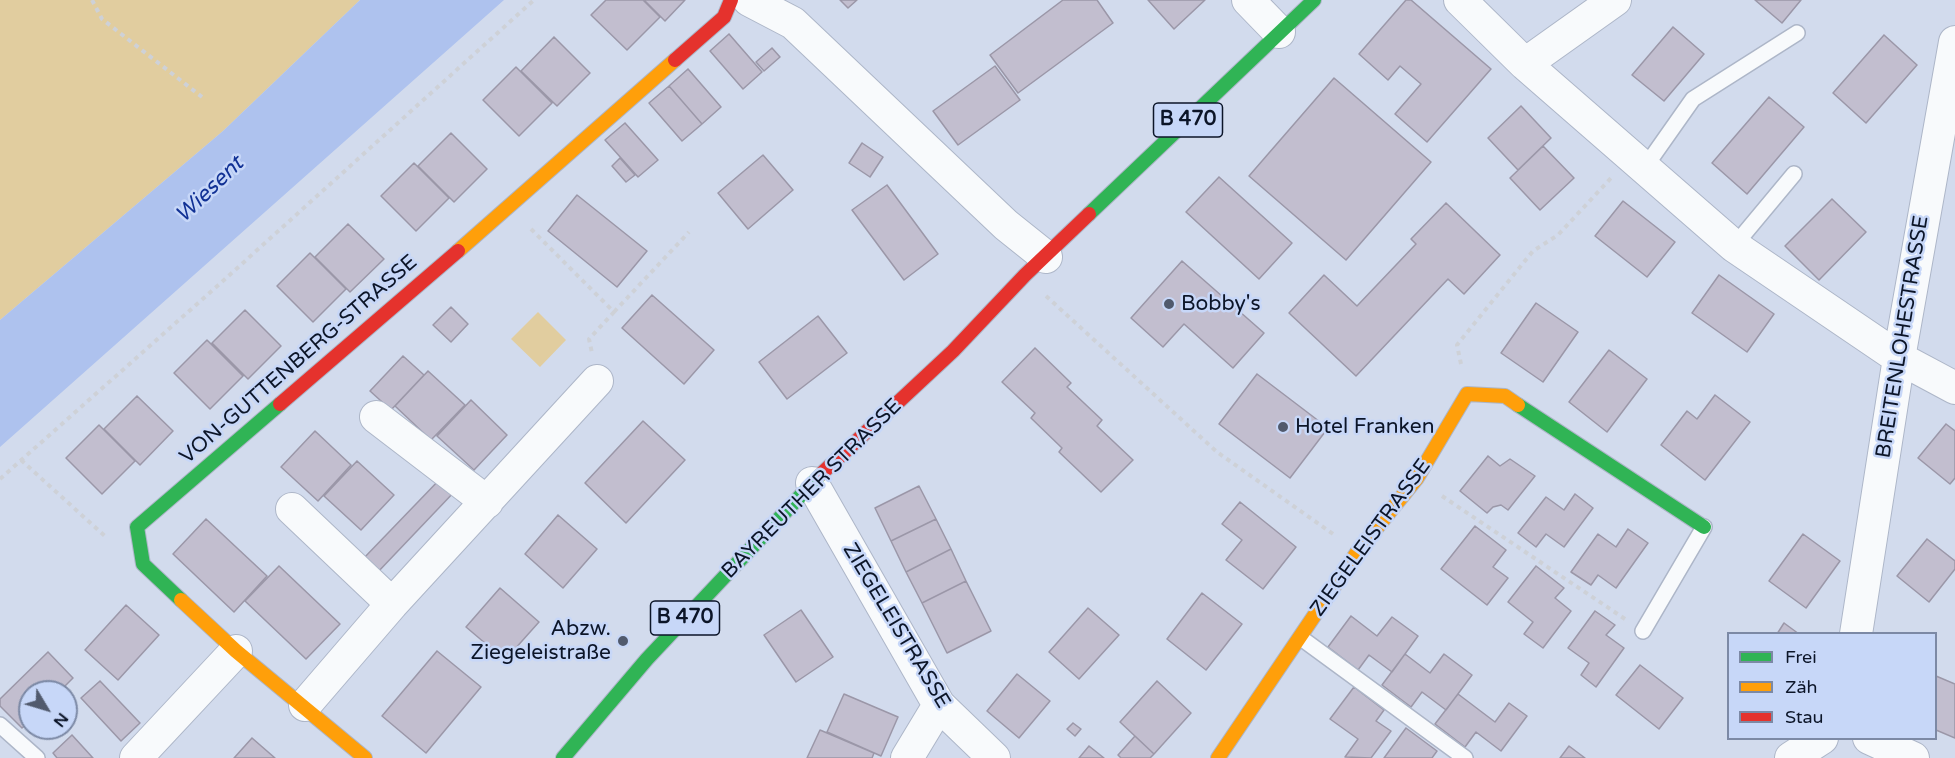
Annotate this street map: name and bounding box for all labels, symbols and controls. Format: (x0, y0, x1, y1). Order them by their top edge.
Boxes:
road number: B 470 (1154, 103, 1222, 137)
water label: Wiesent (170, 151, 250, 229)
street label: BREITENLOHESTRASSE (1871, 214, 1935, 460)
street label: VON-GUTTENBERG-STRASSE (175, 250, 423, 470)
place label: Bobby's (1181, 291, 1261, 317)
marker: Bobby's (1162, 297, 1176, 311)
street label: BAYREUTHER STRASSE (717, 394, 907, 584)
place label: Hotel Franken (1295, 414, 1434, 440)
marker: Hotel Franken (1276, 420, 1290, 434)
street label: ZIEGELEISTRASSE (1305, 454, 1437, 622)
street label: ZIEGELEISTRASSE (837, 539, 955, 713)
road number: B 470 (650, 601, 720, 635)
place label: Abzw. Ziegeleistraße (470, 616, 611, 666)
legend (1727, 632, 1937, 740)
marker: Abzw. Ziegeleistraße (616, 634, 630, 648)
text: Frei (1785, 646, 1817, 668)
text: Zäh (1785, 676, 1818, 698)
north arrow (18, 680, 78, 740)
text: Stau (1785, 706, 1824, 728)
text: N (49, 709, 72, 731)

